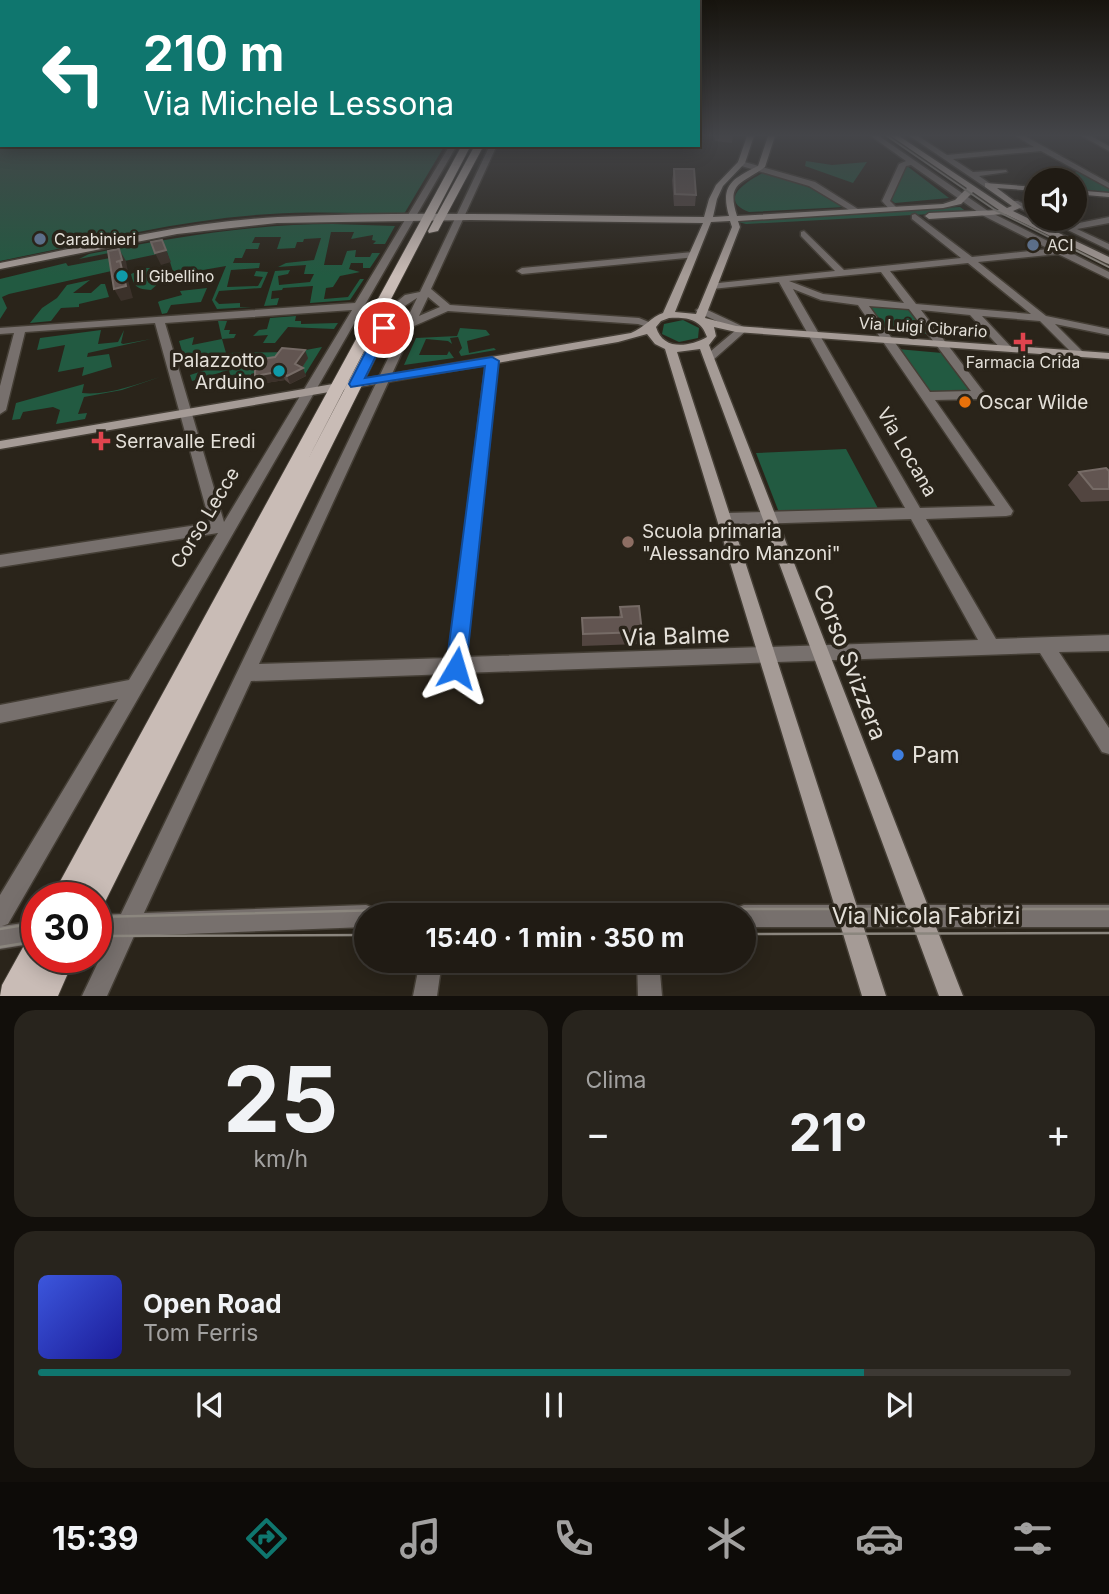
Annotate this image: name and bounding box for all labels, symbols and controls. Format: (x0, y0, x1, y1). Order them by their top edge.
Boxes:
text: 210 m (143, 24, 284, 83)
icon: left (28, 28, 119, 119)
text: Via Michele Lessona (143, 84, 454, 123)
map controls (1024, 168, 1087, 231)
button: sound (1024, 168, 1087, 231)
place label: Carabinieri (54, 229, 136, 249)
marker: Carabinieri (32, 231, 48, 247)
place label: ACI (1047, 235, 1073, 255)
marker: ACI (1025, 237, 1041, 253)
place label: Il Gibellino (136, 266, 214, 286)
marker: Il Gibellino (114, 268, 130, 284)
pin (354, 298, 414, 358)
icon: arrive (365, 309, 403, 347)
street label: Via Luigi Cibrario (858, 313, 988, 341)
marker: Farmacia Crida (1015, 334, 1031, 350)
place label: Palazzotto Arduino (172, 349, 265, 394)
place label: Farmacia Crida (966, 352, 1080, 372)
marker: Palazzotto Arduino (271, 363, 287, 379)
place label: Oscar Wilde (979, 391, 1088, 414)
marker: Oscar Wilde (957, 394, 973, 410)
street label: Via Locana (872, 403, 942, 501)
place label: Serravalle Eredi (115, 430, 256, 453)
marker: Serravalle Eredi (93, 433, 109, 449)
street label: Corso Lecce (166, 463, 244, 573)
place label: Scuola primaria "Alessandro Manzoni" (642, 520, 841, 565)
marker: Scuola primaria "Alessandro Manzoni" (620, 534, 636, 550)
street label: Corso Svizzera (807, 580, 893, 744)
street label: Via Balme (622, 620, 730, 652)
position arrow (419, 631, 493, 705)
place label: Pam (912, 741, 960, 769)
marker: Pam (890, 747, 906, 763)
speed limit sign: 30 (21, 882, 112, 973)
street label: Via Nicola Fabrizi (832, 902, 1020, 930)
text: 15:40 · 1 min · 350 m (426, 922, 684, 953)
text: 25 (223, 1044, 338, 1154)
text: Clima (586, 1066, 647, 1094)
text: 21° (789, 1101, 868, 1164)
text: − (586, 1110, 611, 1156)
text: + (1046, 1110, 1071, 1156)
text: km/h (253, 1145, 308, 1173)
text: Open Road (143, 1288, 282, 1319)
text: Tom Ferris (143, 1319, 258, 1347)
icon: previous (191, 1386, 229, 1424)
icon: pause (535, 1386, 573, 1424)
icon: next (880, 1386, 918, 1424)
icon: directions (242, 1514, 291, 1563)
icon: music (396, 1514, 445, 1563)
icon: phone (549, 1514, 598, 1563)
icon: climate (702, 1514, 751, 1563)
icon: car (855, 1514, 904, 1563)
icon: filters (1008, 1514, 1057, 1563)
text: 15:39 (52, 1519, 138, 1558)

